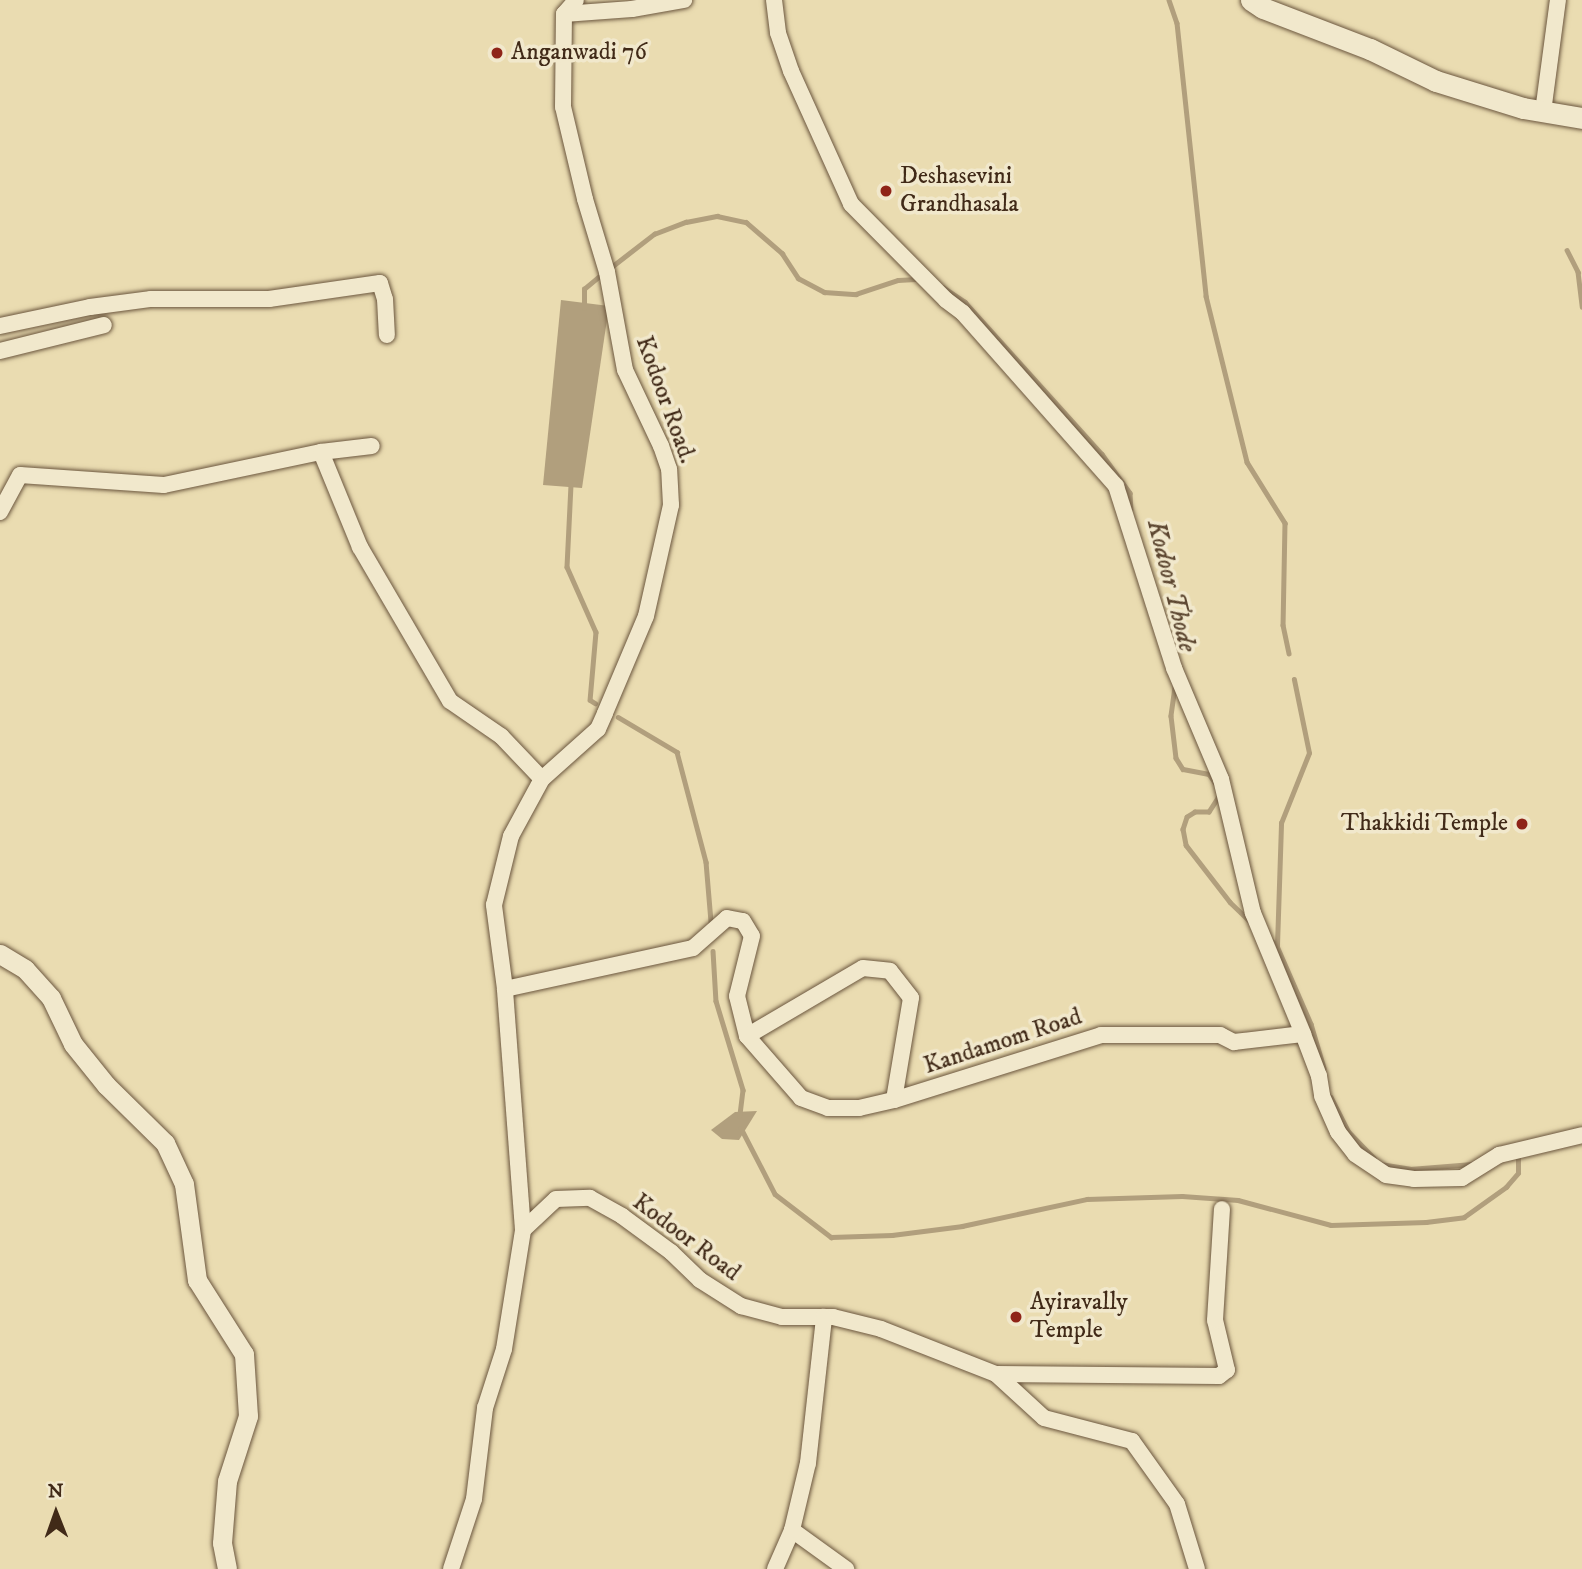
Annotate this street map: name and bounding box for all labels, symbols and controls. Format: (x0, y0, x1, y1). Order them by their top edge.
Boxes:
place label: Anganwadi 76 (511, 39, 647, 67)
marker: Anganwadi 76 (489, 45, 505, 61)
place label: Deshasevini Grandhasala (900, 163, 1019, 219)
marker: Deshasevini Grandhasala (878, 183, 894, 199)
street label: Kodoor Road. (629, 332, 701, 468)
water label: Kodoor Thode (1140, 517, 1202, 655)
place label: Thakkidi Temple (1341, 810, 1508, 838)
marker: Thakkidi Temple (1514, 816, 1530, 832)
street label: Kandamom Road (920, 1003, 1086, 1081)
street label: Kodoor Road (627, 1188, 745, 1288)
place label: Ayiravally Temple (1030, 1289, 1128, 1345)
marker: Ayiravally Temple (1008, 1309, 1024, 1325)
north arrow (21, 1478, 91, 1548)
text: N (48, 1480, 64, 1503)

